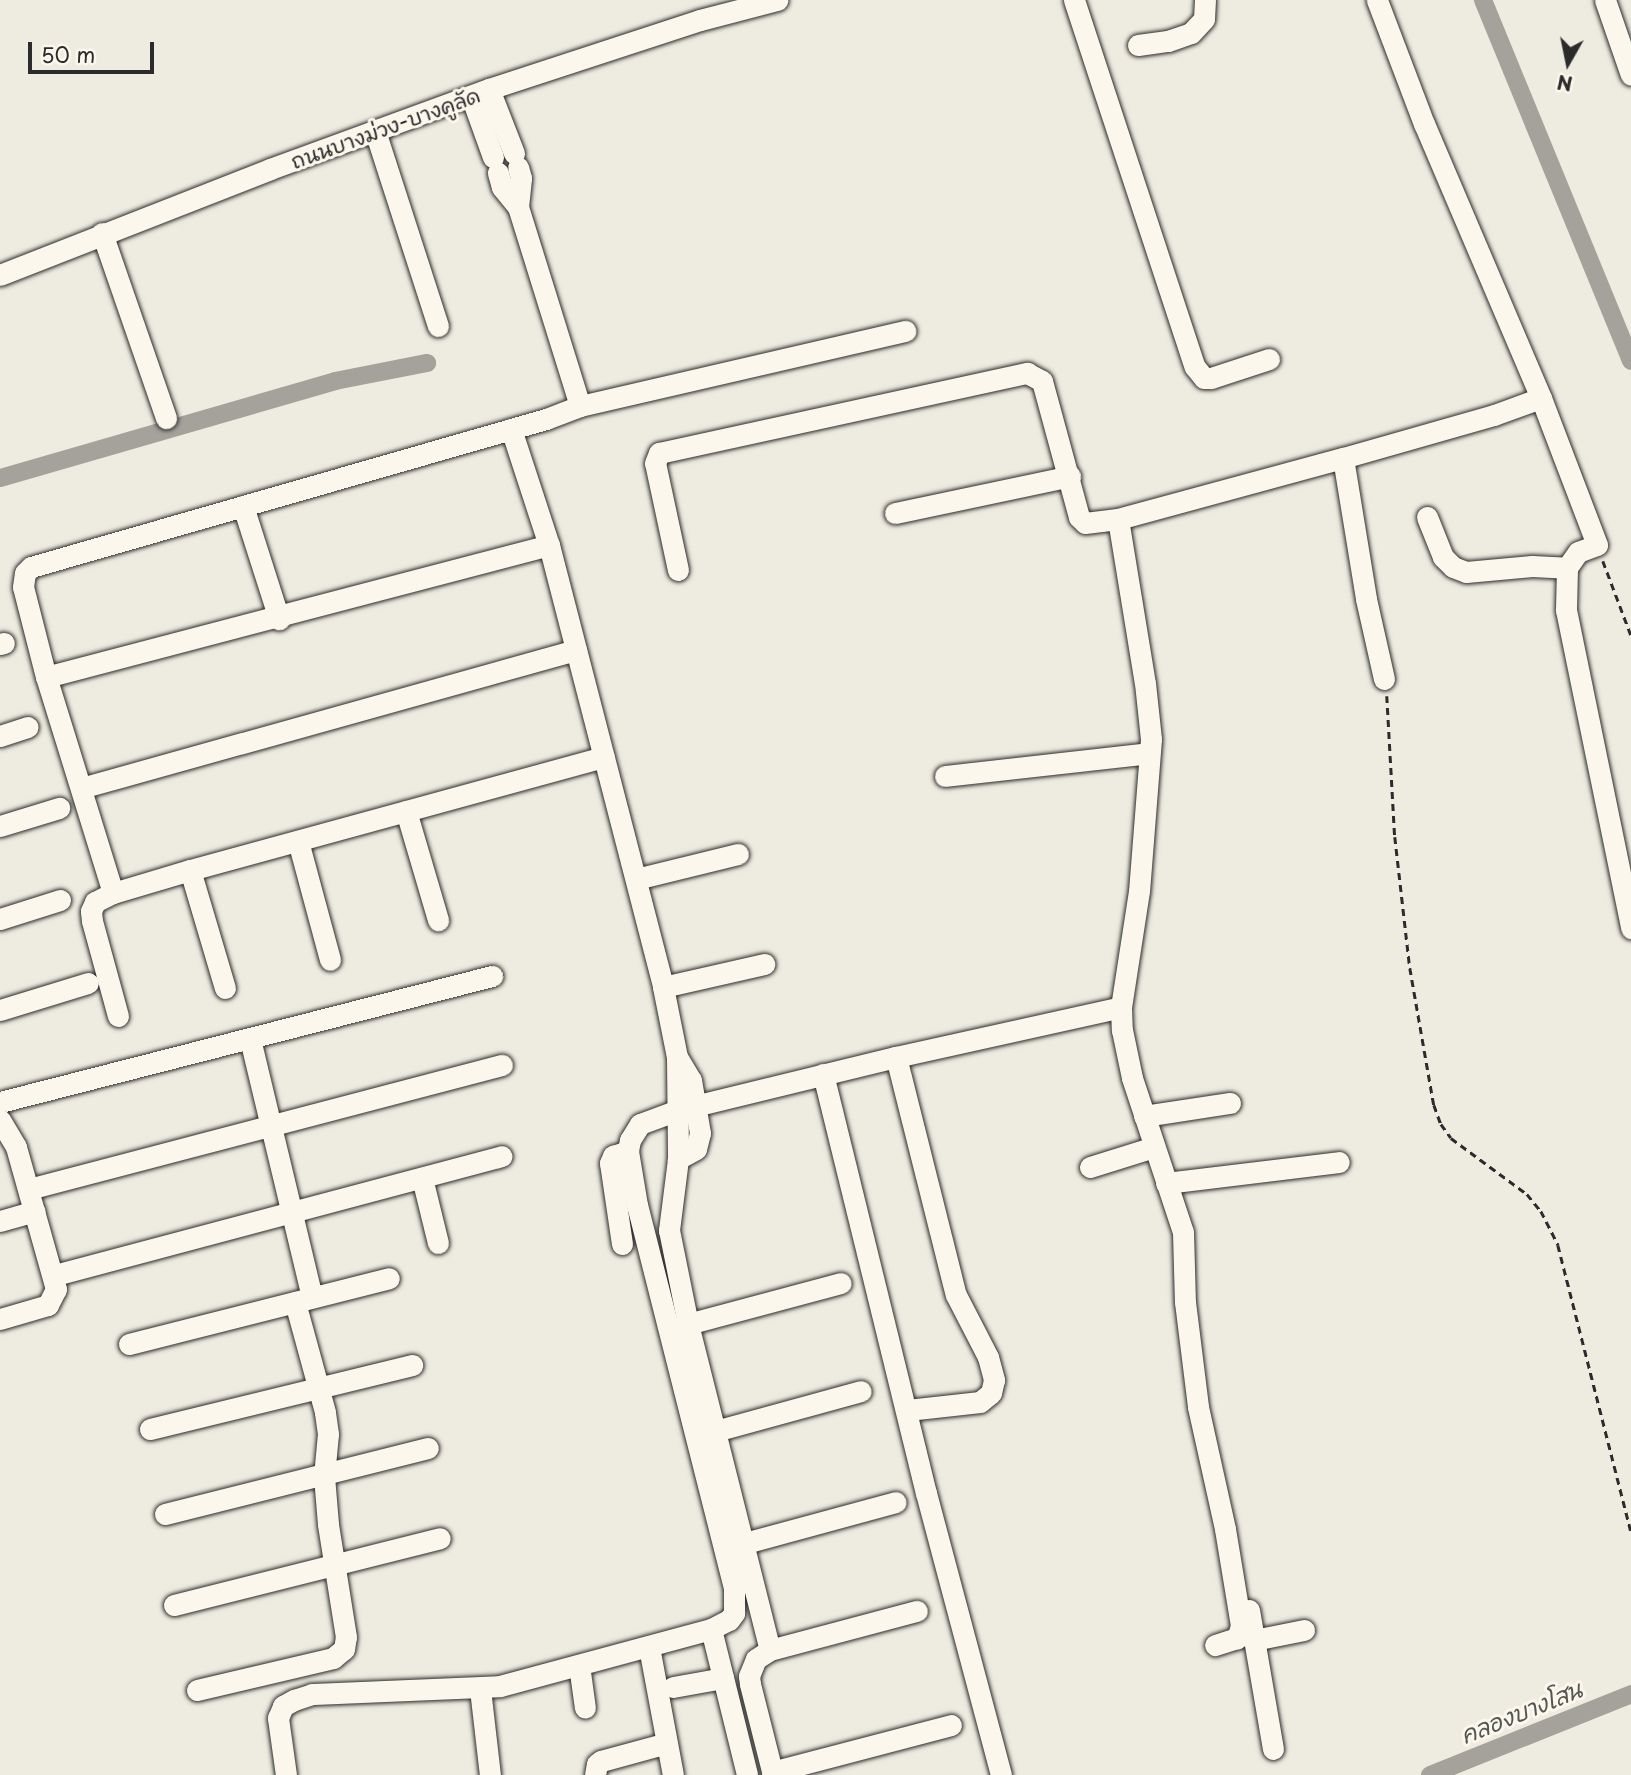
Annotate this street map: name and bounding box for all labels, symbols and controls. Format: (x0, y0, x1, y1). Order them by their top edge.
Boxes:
scale bar (32, 28, 158, 72)
north arrow (1533, 28, 1603, 98)
text: 50 m (41, 38, 95, 70)
text: N (1555, 69, 1574, 99)
street label: ถนนบางม่วง-บางคูลัด (287, 81, 483, 173)
water label: คลองบางโสน (1456, 1675, 1586, 1749)

